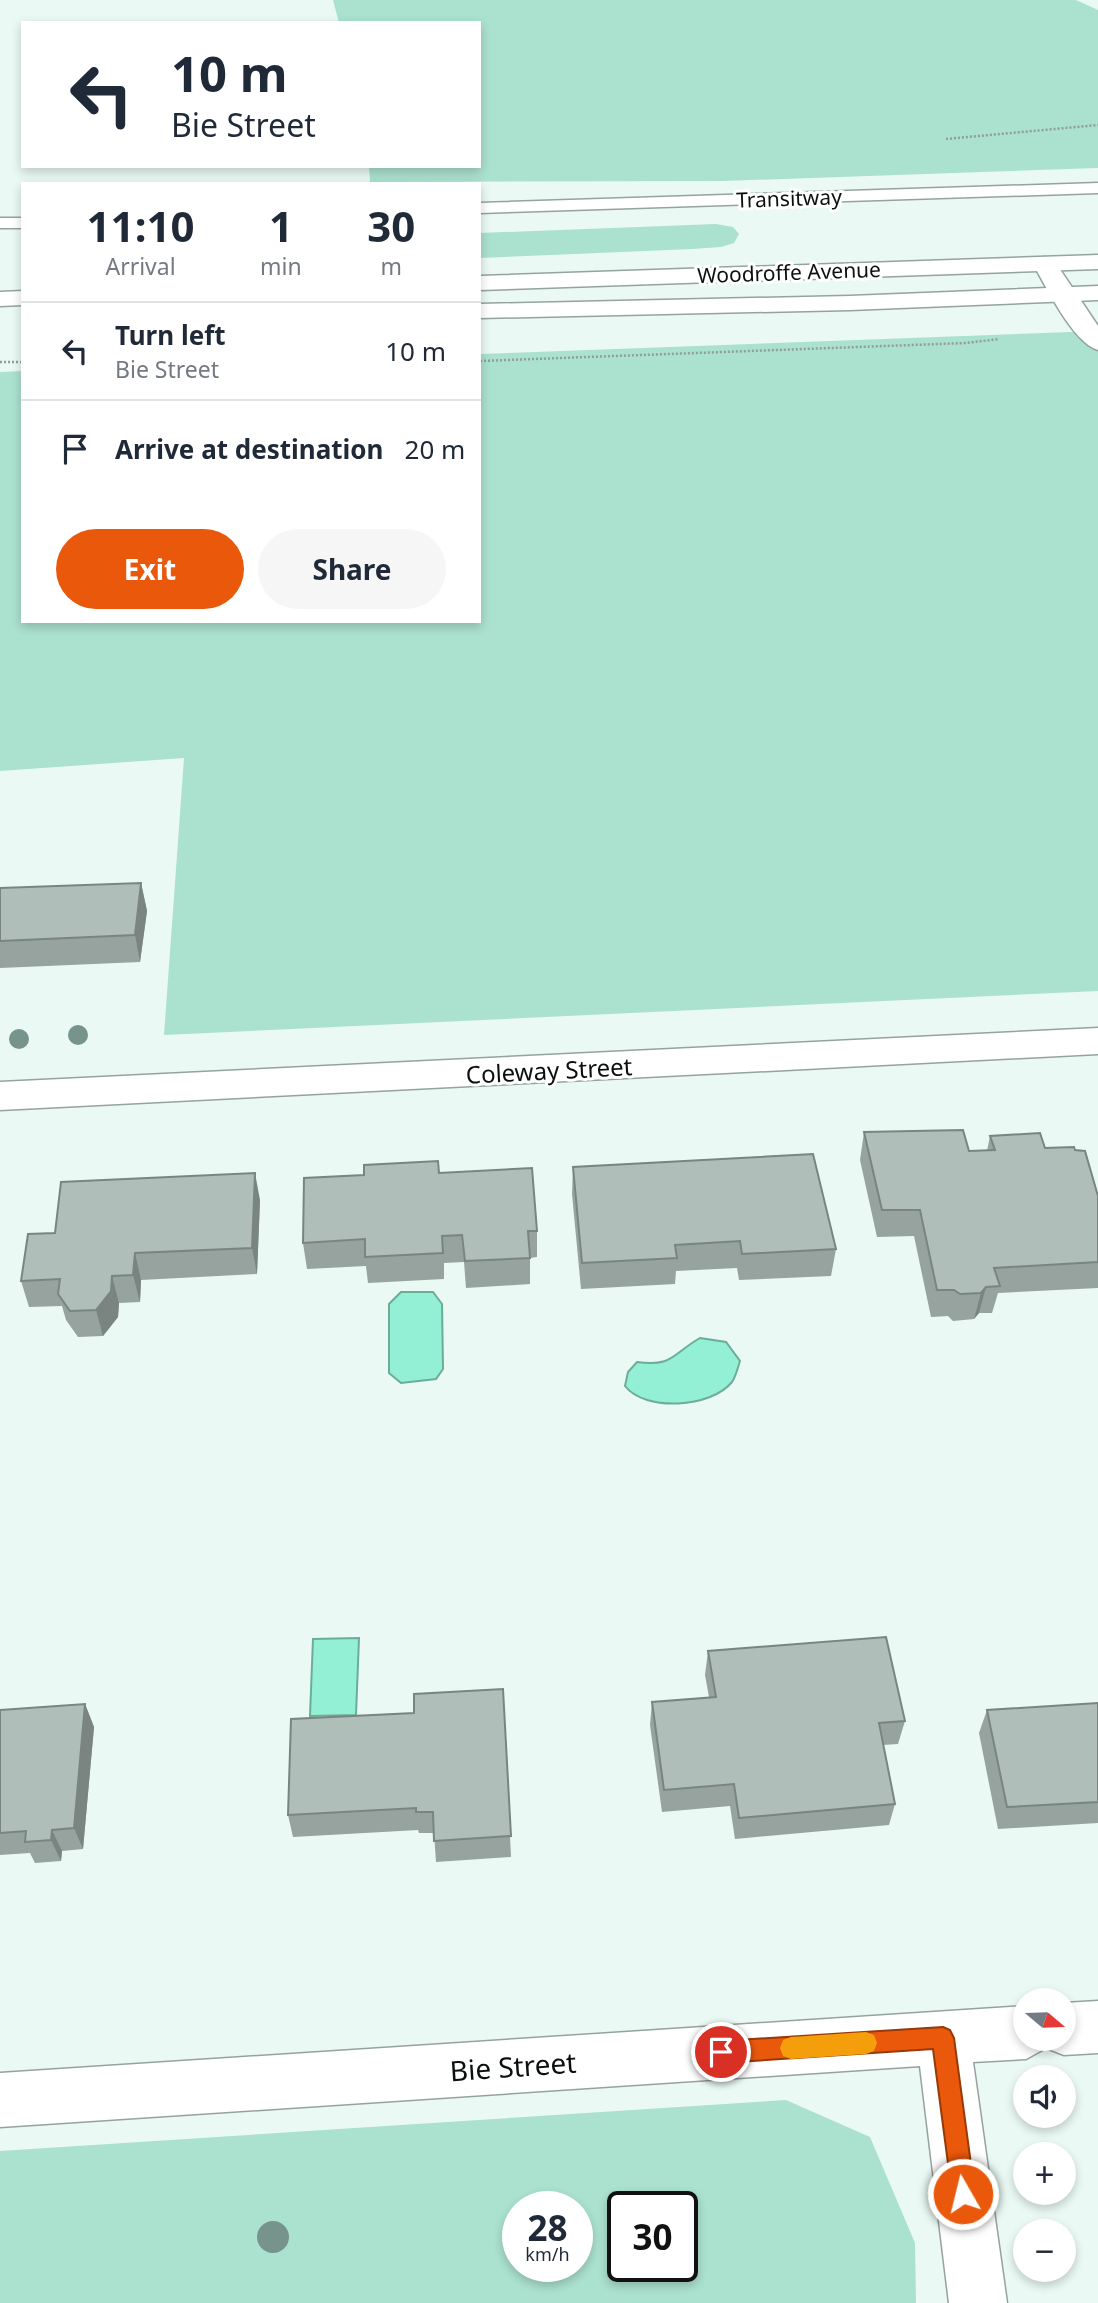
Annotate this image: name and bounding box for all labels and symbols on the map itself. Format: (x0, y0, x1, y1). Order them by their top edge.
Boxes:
street label: Transitway (736, 182, 843, 214)
street label: Woodroffe Avenue (697, 255, 881, 289)
street label: Coleway Street (465, 1049, 633, 1091)
north arrow (1013, 1988, 1076, 2051)
pin (691, 2022, 751, 2082)
street label: Bie Street (448, 2043, 578, 2089)
position arrow (926, 2157, 1000, 2231)
speed limit sign: 30 (607, 2191, 698, 2282)

